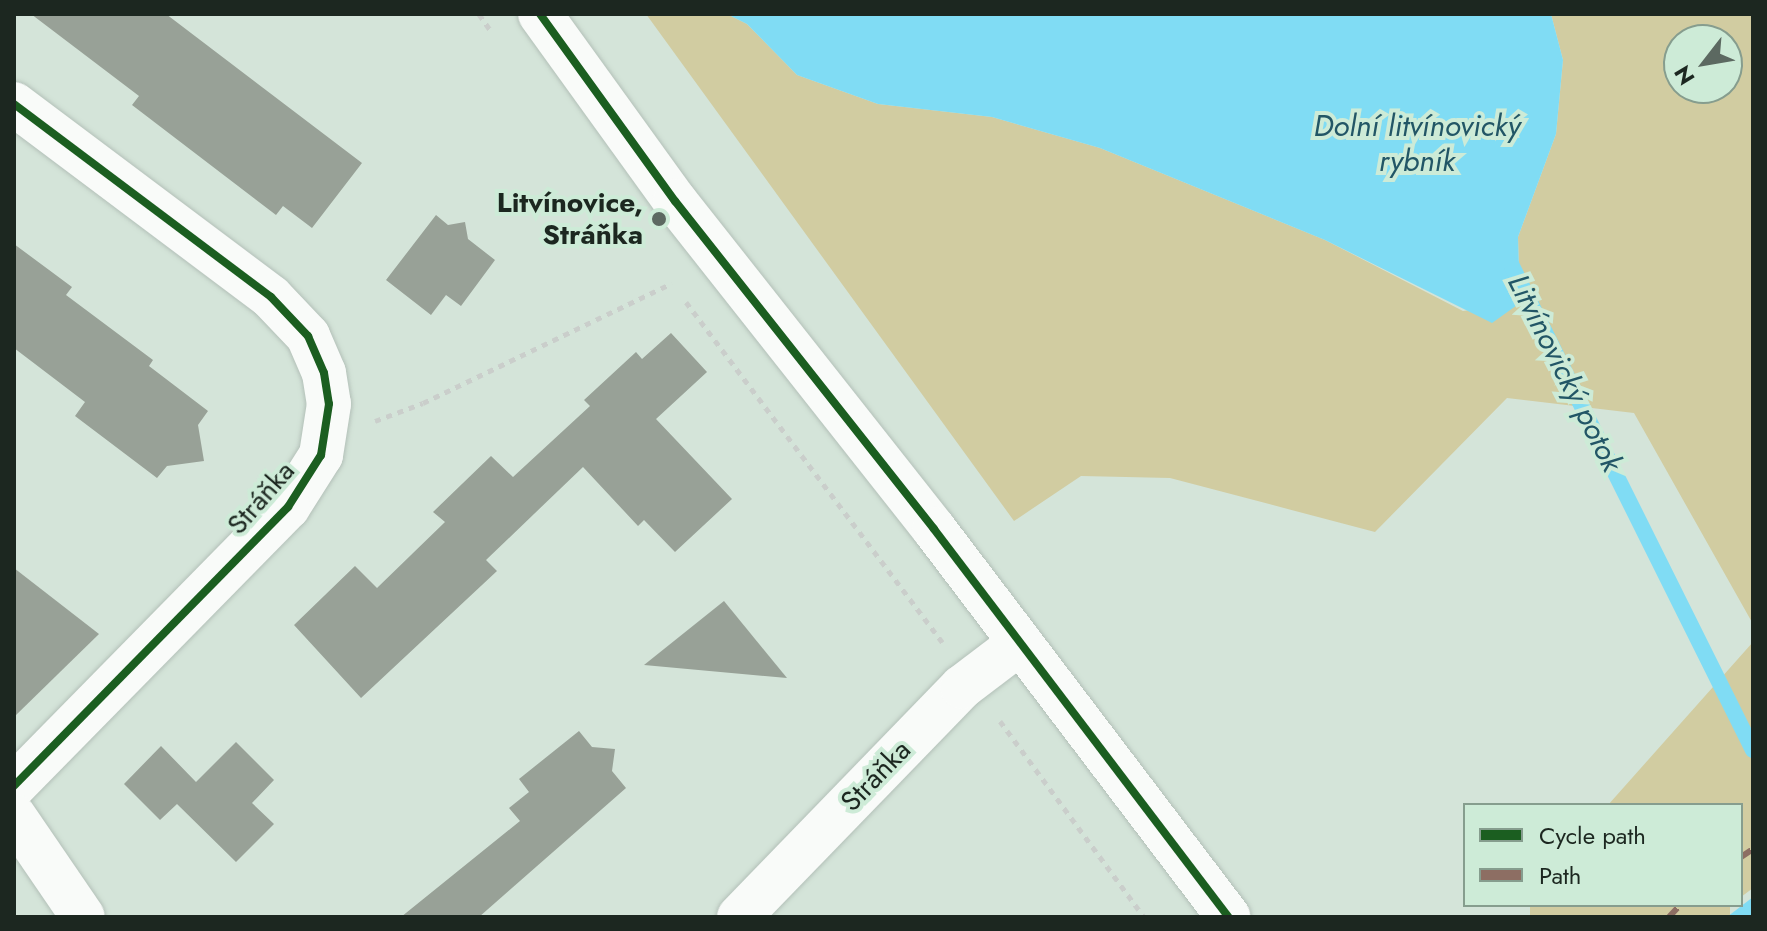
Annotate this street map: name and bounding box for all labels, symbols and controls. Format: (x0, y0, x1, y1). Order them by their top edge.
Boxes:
north arrow (1663, 24, 1743, 104)
text: N (1666, 60, 1702, 91)
water label: Dolní litvínovický rybník (1314, 108, 1520, 178)
place label: Litvínovice, Stráňka (497, 186, 643, 252)
marker: Litvínovice, Stráňka (650, 210, 668, 228)
water label: Litvínovický potok (1500, 268, 1630, 478)
street label: Stráňka (220, 455, 302, 541)
street label: Stráňka (834, 733, 918, 819)
legend (1463, 803, 1743, 907)
text: Cycle path (1539, 818, 1646, 853)
text: Path (1539, 858, 1581, 893)

